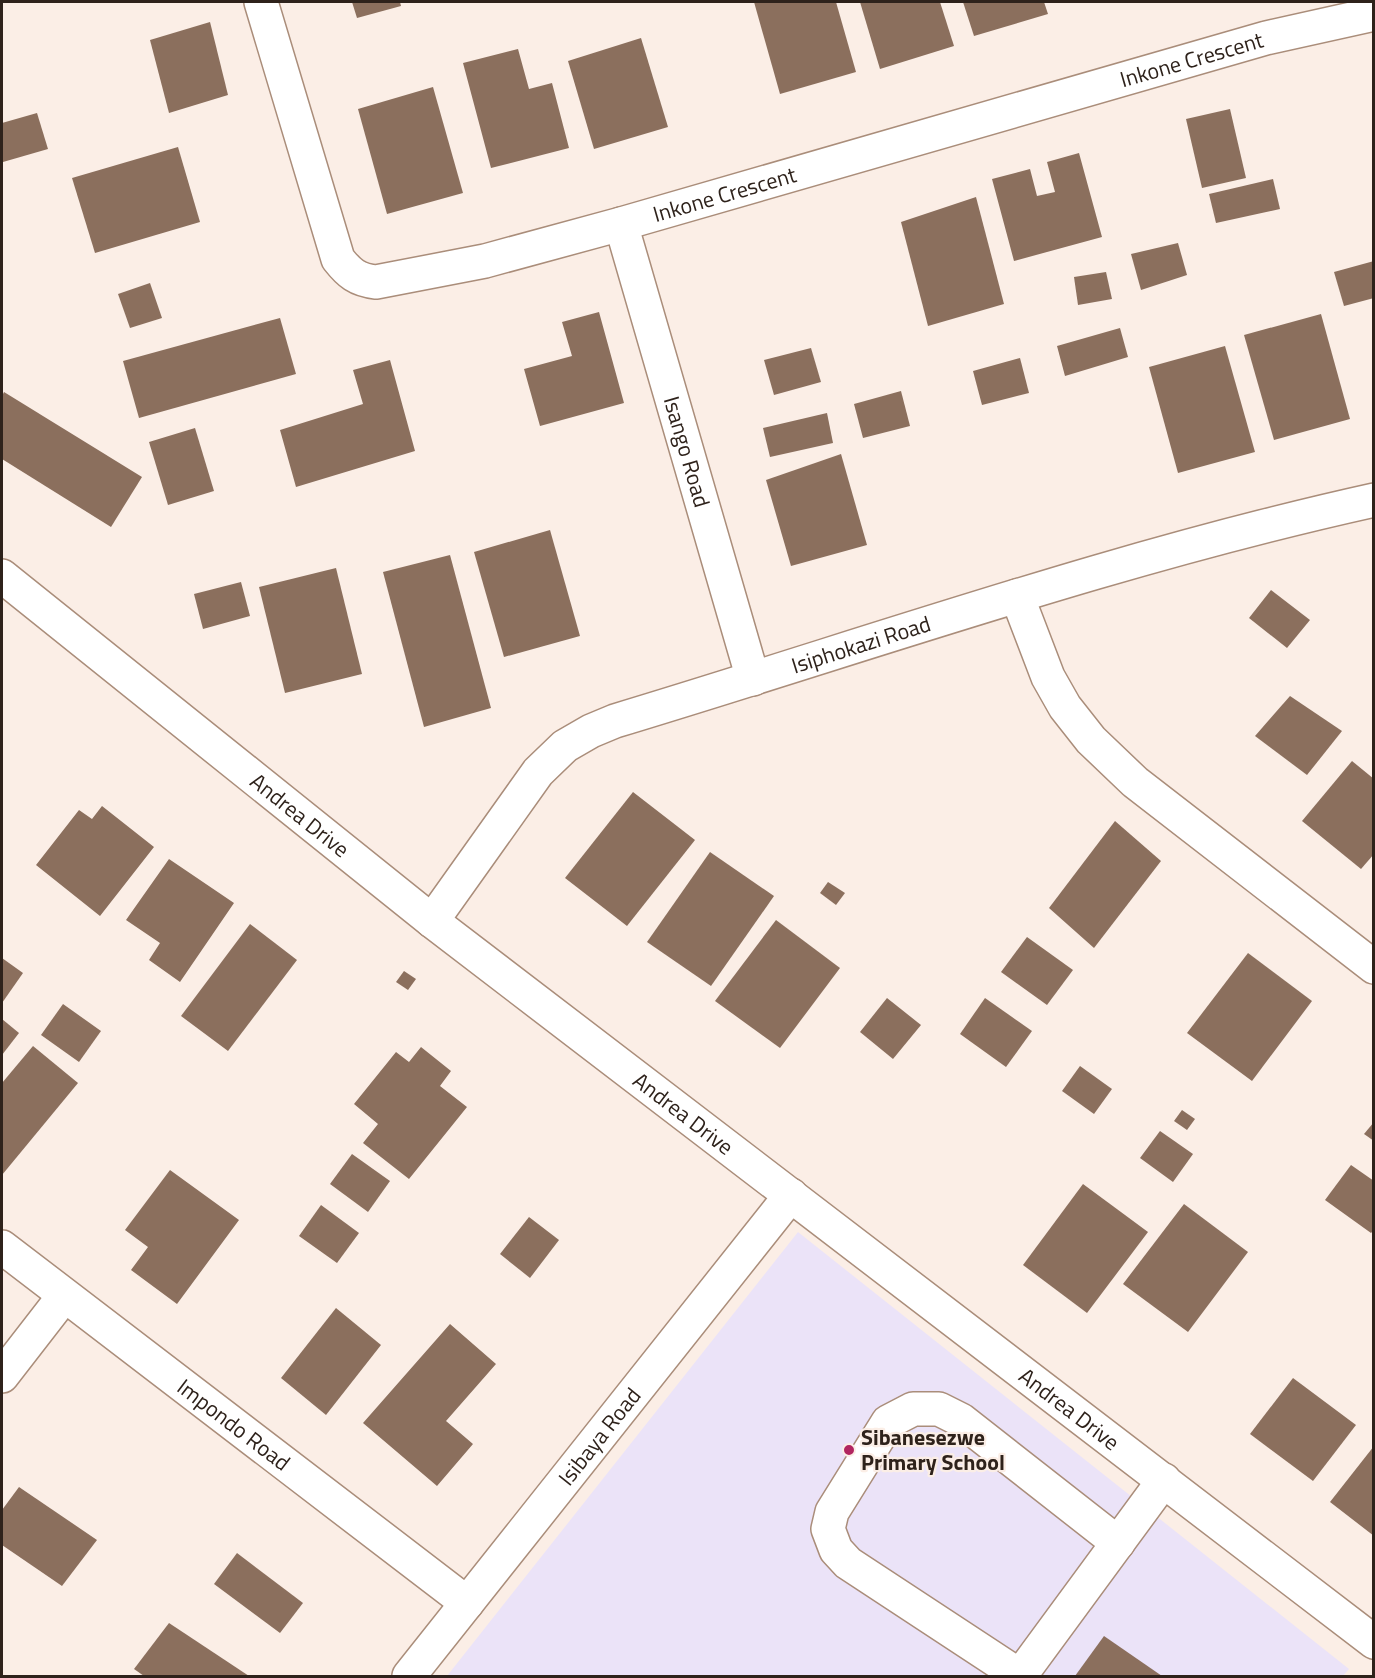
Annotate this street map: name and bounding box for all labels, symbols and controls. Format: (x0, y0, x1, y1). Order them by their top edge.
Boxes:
street label: Inkone Crescent (1116, 23, 1267, 96)
street label: Inkone Crescent (649, 157, 800, 231)
street label: Isango Road (655, 392, 719, 511)
street label: Isiphokazi Road (787, 606, 935, 682)
street label: Andrea Drive (243, 765, 357, 866)
street label: Andrea Drive (626, 1064, 741, 1163)
street label: Andrea Drive (1012, 1359, 1127, 1459)
street label: Impondo Road (170, 1370, 298, 1479)
street label: Isibaya Road (550, 1380, 649, 1493)
place label: Sibanesezwe Primary School (861, 1420, 1005, 1479)
marker: Sibanesezwe Primary School (842, 1443, 856, 1457)

